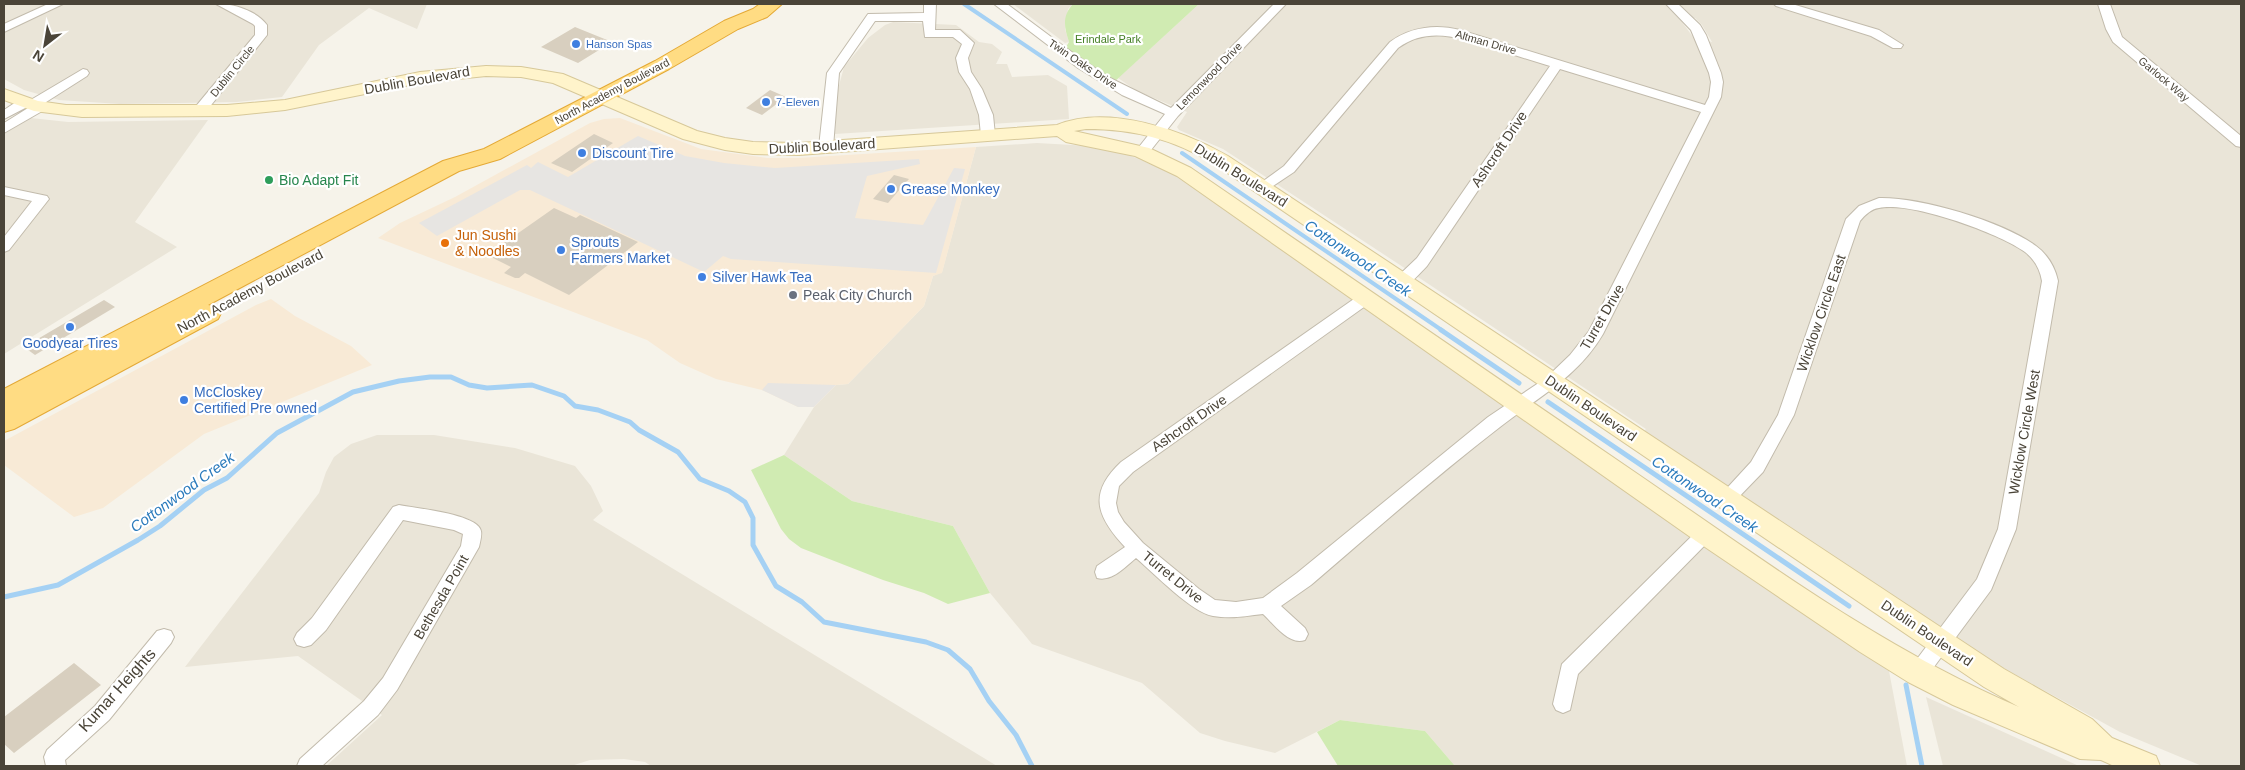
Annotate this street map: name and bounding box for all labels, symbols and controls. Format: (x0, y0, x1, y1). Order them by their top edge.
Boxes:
north arrow (20, 20, 70, 70)
street label: Altman Drive (1454, 28, 1518, 56)
park label: Erindale Park (1075, 33, 1142, 45)
street label: Twin Oaks Drive (1046, 37, 1120, 91)
marker: Hanson Spas (570, 38, 582, 50)
place label: Hanson Spas (586, 38, 653, 50)
street label: Lemonwood Drive (1174, 40, 1244, 112)
street label: Dublin Circle (208, 43, 256, 99)
text: N (30, 47, 47, 66)
street label: Garlock Way (2136, 54, 2192, 104)
street label: North Academy Boulevard (553, 56, 671, 126)
street label: Dublin Boulevard (363, 63, 471, 97)
marker: 7-Eleven (760, 96, 772, 108)
place label: 7-Eleven (776, 96, 819, 108)
street label: Ashcroft Drive (1468, 108, 1530, 190)
street label: Dublin Boulevard (768, 135, 876, 157)
street label: Dublin Boulevard (1192, 140, 1290, 210)
place label: Discount Tire (592, 145, 674, 161)
marker: Discount Tire (576, 147, 588, 159)
place label: Bio Adapt Fit (279, 172, 358, 188)
marker: Bio Adapt Fit (263, 174, 275, 186)
place label: Grease Monkey (901, 181, 1000, 197)
marker: Grease Monkey (885, 183, 897, 195)
water label: Cottonwood Creek (1302, 216, 1415, 301)
place label: Jun Sushi & Noodles (455, 227, 520, 259)
place label: Sprouts Farmers Market (571, 234, 670, 266)
marker: Jun Sushi & Noodles (439, 237, 451, 249)
marker: Sprouts Farmers Market (555, 244, 567, 256)
street label: North Academy Boulevard (174, 246, 326, 336)
street label: Wicklow Circle East (1793, 252, 1849, 374)
place label: Silver Hawk Tea (712, 269, 812, 285)
marker: Silver Hawk Tea (696, 271, 708, 283)
street label: Turret Drive (1577, 281, 1627, 353)
place label: Peak City Church (803, 287, 912, 303)
marker: Peak City Church (787, 289, 799, 301)
marker: Goodyear Tires (64, 321, 76, 333)
place label: Goodyear Tires (22, 335, 118, 351)
street label: Wicklow Circle West (2005, 368, 2043, 496)
street label: Dublin Boulevard (1542, 372, 1640, 444)
place label: McCloskey Certified Pre owned (194, 384, 317, 416)
street label: Ashcroft Drive (1148, 391, 1230, 455)
marker: McCloskey Certified Pre owned (178, 394, 190, 406)
water label: Cottonwood Creek (127, 448, 238, 535)
water label: Cottonwood Creek (1649, 452, 1762, 537)
street label: Turret Drive (1139, 548, 1207, 606)
street label: Bethesda Point (410, 552, 472, 642)
street label: Dublin Boulevard (1878, 597, 1976, 669)
street label: Kumar Heights (75, 645, 159, 735)

